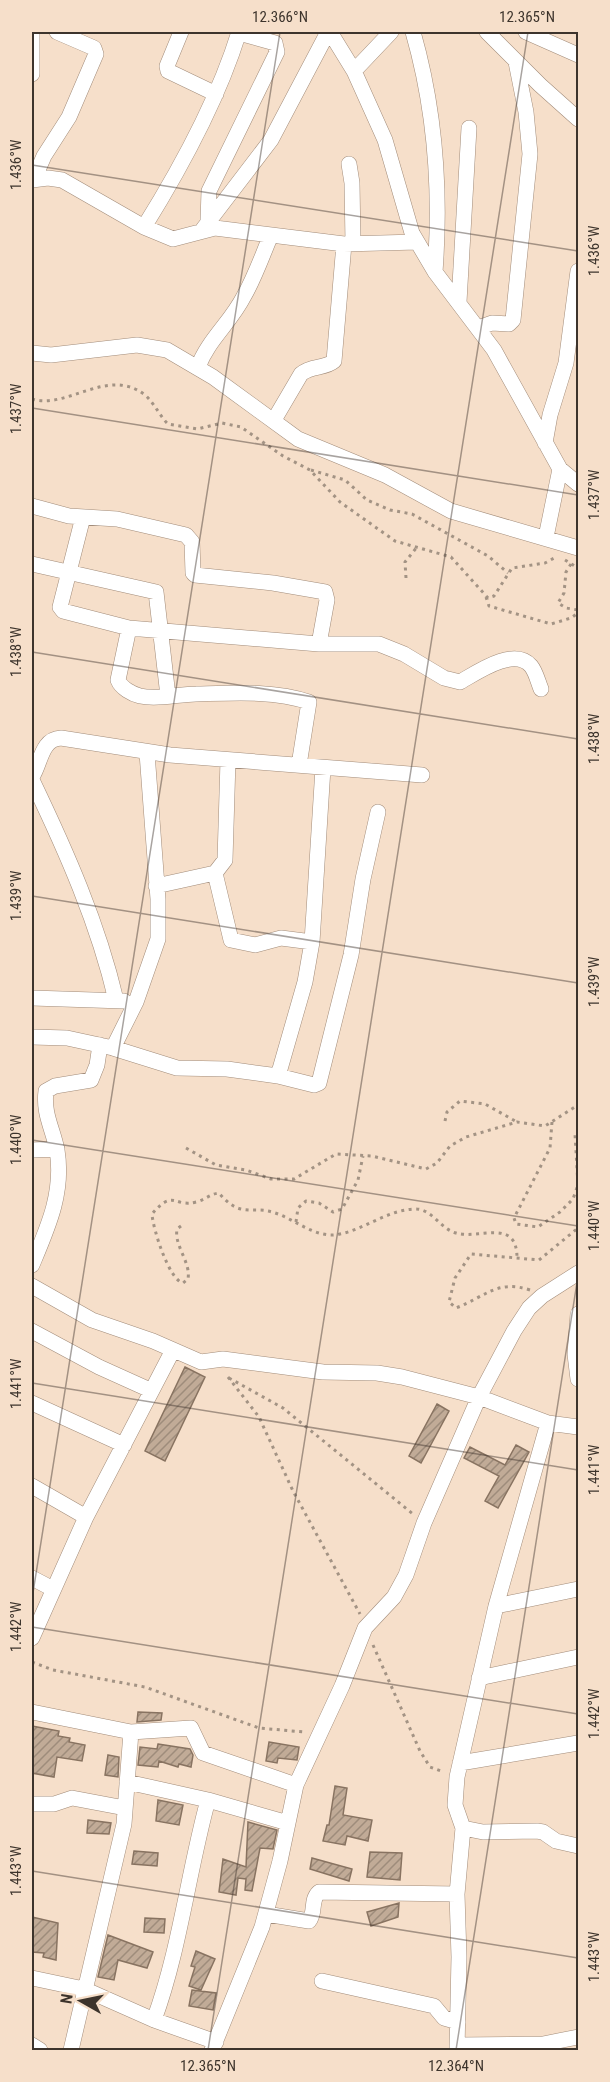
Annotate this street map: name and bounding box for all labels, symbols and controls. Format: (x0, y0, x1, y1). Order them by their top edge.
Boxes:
text: 12.366°N (252, 8, 308, 26)
text: 12.365°N (499, 8, 555, 26)
text: 1.436°W (7, 139, 25, 190)
text: 1.436°W (585, 225, 603, 276)
text: 1.437°W (7, 383, 25, 434)
text: 1.437°W (585, 469, 603, 520)
text: 1.438°W (7, 626, 25, 677)
text: 1.438°W (585, 713, 603, 764)
text: 1.439°W (7, 870, 25, 921)
text: 1.439°W (585, 956, 603, 1007)
text: 1.440°W (7, 1114, 25, 1165)
text: 1.440°W (585, 1200, 603, 1251)
text: 1.441°W (7, 1358, 25, 1409)
text: 1.441°W (585, 1444, 603, 1495)
text: 1.442°W (7, 1601, 25, 1652)
text: 1.442°W (585, 1688, 603, 1739)
text: 1.443°W (7, 1845, 25, 1896)
text: 1.443°W (585, 1931, 603, 1982)
north arrow (51, 1971, 111, 2031)
text: N (57, 1992, 77, 2005)
text: 12.365°N (180, 2057, 236, 2075)
text: 12.364°N (428, 2057, 484, 2075)

